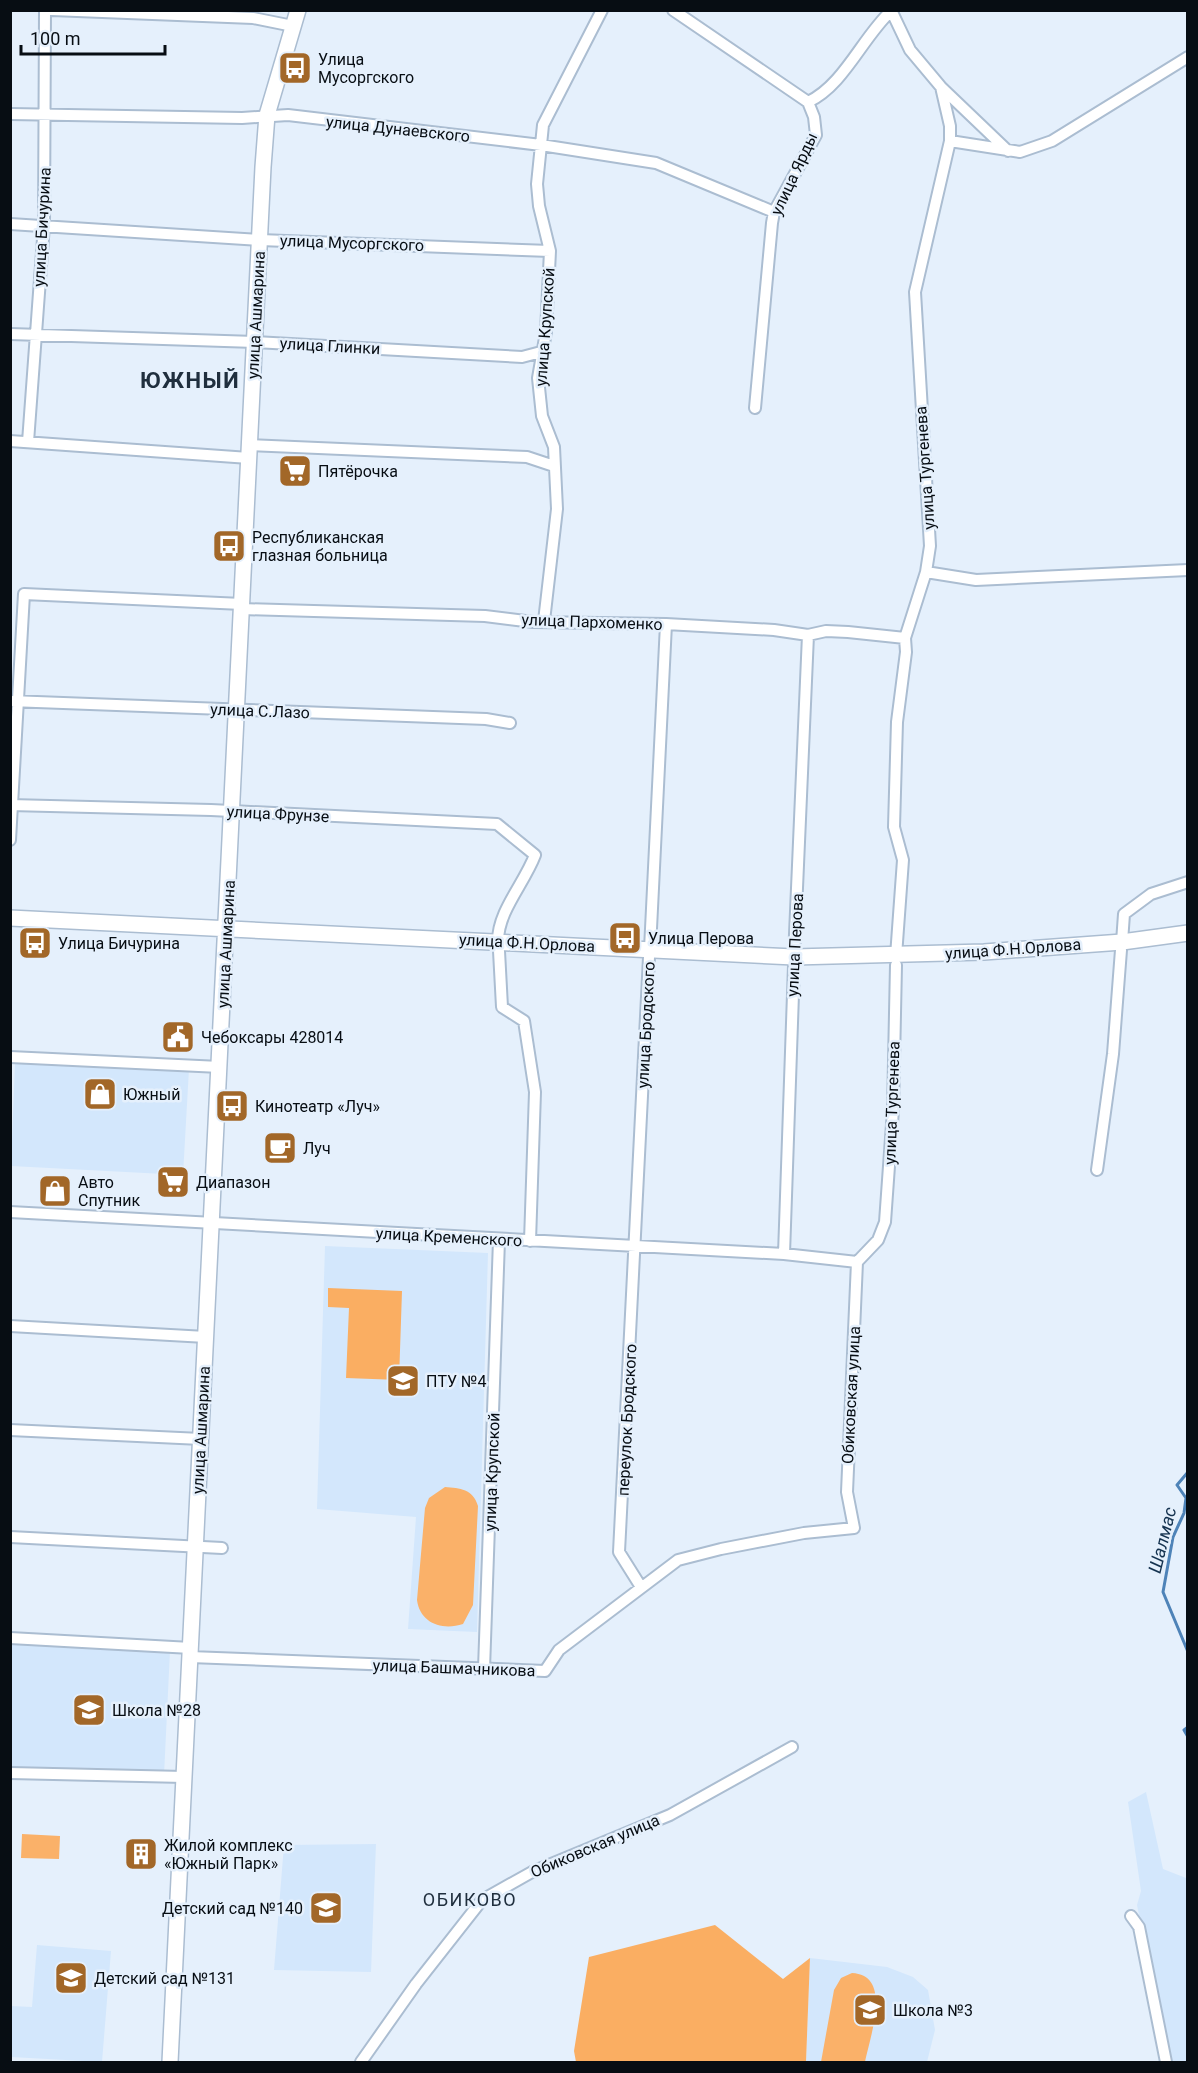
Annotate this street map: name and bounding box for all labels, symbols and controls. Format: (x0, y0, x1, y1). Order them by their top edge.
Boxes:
scale bar (21, 18, 165, 56)
text: 100 m (30, 28, 81, 49)
bus stop icon: Улица Мусоргского (277, 50, 313, 86)
place label: Улица Мусоргского (318, 50, 414, 87)
street label: улица Дунаевского (325, 112, 471, 146)
street label: улица Ярды (767, 130, 821, 218)
street label: улица Бичурина (29, 167, 55, 287)
street label: улица Мусоргского (280, 231, 424, 255)
street label: улица Ашмарина (243, 251, 269, 379)
street label: улица Крупской (531, 267, 559, 387)
street label: улица Глинки (279, 334, 381, 358)
district label: ЮЖНЫЙ (140, 368, 240, 393)
street label: улица Тургенева (911, 406, 939, 530)
supermarket icon: Пятёрочка (277, 453, 313, 489)
place label: Пятёрочка (318, 462, 398, 481)
bus stop icon: Республиканская глазная больница (211, 528, 247, 564)
place label: Республиканская глазная больница (252, 528, 388, 565)
street label: улица Пархоменко (521, 610, 663, 634)
street label: улица С.Лазо (210, 700, 310, 722)
street label: улица Фрунзе (226, 802, 330, 826)
street label: улица Ашмарина (213, 880, 239, 1008)
street label: улица Перова (783, 893, 807, 997)
bus stop icon: Улица Перова (607, 920, 643, 956)
bus stop icon: Улица Бичурина (17, 925, 53, 961)
place label: Улица Перова (648, 929, 754, 948)
street label: улица Ф.Н.Орлова (458, 930, 596, 956)
place label: Улица Бичурина (58, 934, 180, 953)
street label: улица Ф.Н.Орлова (944, 935, 1082, 963)
street label: улица Бродского (633, 961, 659, 1089)
public building icon: Чебоксары 428014 (160, 1019, 196, 1055)
place label: Чебоксары 428014 (201, 1028, 343, 1047)
street label: улица Тургенева (880, 1041, 904, 1165)
shop icon: Южный (82, 1076, 118, 1112)
place label: Южный (123, 1085, 180, 1104)
bus stop icon: Кинотеатр «Луч» (214, 1088, 250, 1124)
place label: Кинотеатр «Луч» (255, 1097, 380, 1116)
cafe icon: Луч (262, 1130, 298, 1166)
place label: Луч (303, 1139, 331, 1158)
supermarket icon: Диапазон (155, 1164, 191, 1200)
shop icon: Авто Спутник (37, 1173, 73, 1209)
place label: Авто Спутник (78, 1173, 140, 1210)
place label: Диапазон (196, 1173, 270, 1192)
street label: улица Кременского (375, 1224, 523, 1250)
street label: Обиковская улица (838, 1326, 864, 1464)
street label: переулок Бродского (614, 1343, 640, 1497)
school or university icon: ПТУ №4 (385, 1363, 421, 1399)
street label: улица Ашмарина (188, 1366, 214, 1494)
place label: ПТУ №4 (426, 1372, 486, 1391)
street label: улица Крупской (480, 1412, 504, 1532)
water label: Шалмас (1144, 1505, 1180, 1575)
street label: улица Башмачникова (372, 1656, 536, 1680)
school or university icon: Школа №28 (71, 1692, 107, 1728)
place label: Школа №28 (112, 1701, 201, 1720)
street label: Обиковская улица (528, 1810, 662, 1882)
building icon: Жилой комплекс «Южный Парк» (123, 1836, 159, 1872)
place label: Жилой комплекс «Южный Парк» (164, 1836, 293, 1873)
district label: ОБИКОВО (423, 1889, 517, 1910)
school or university icon: Детский сад №140 (308, 1890, 344, 1926)
place label: Детский сад №140 (162, 1899, 303, 1918)
school or university icon: Детский сад №131 (53, 1960, 89, 1996)
place label: Детский сад №131 (94, 1969, 235, 1988)
school or university icon: Школа №3 (852, 1992, 888, 2028)
place label: Школа №3 (893, 2001, 973, 2020)

